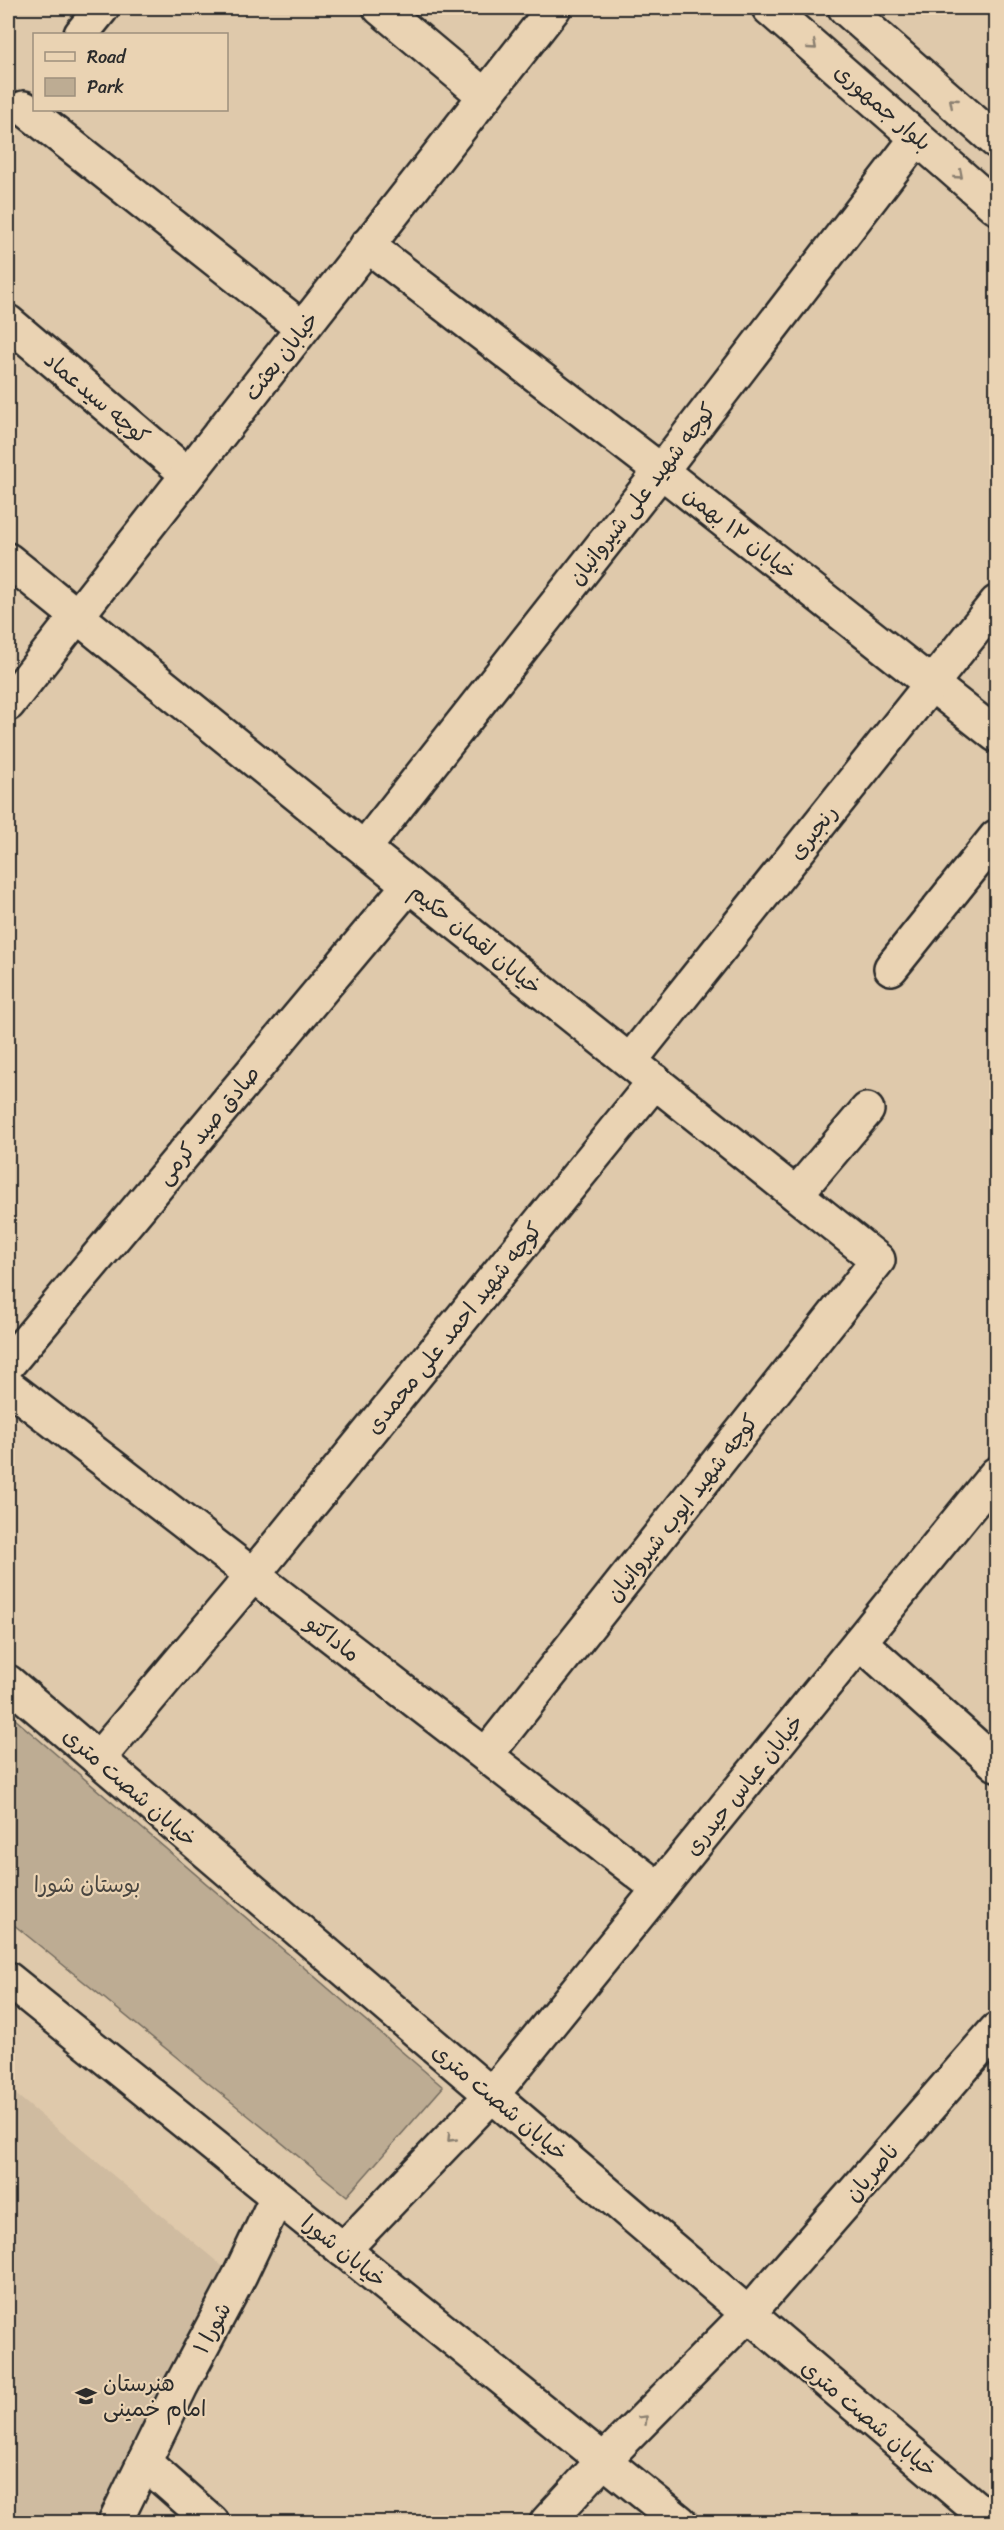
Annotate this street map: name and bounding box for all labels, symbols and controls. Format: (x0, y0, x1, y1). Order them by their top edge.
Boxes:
legend (33, 33, 228, 111)
one-way arrow (806, 39, 817, 50)
text: Road (87, 41, 127, 73)
street label: بلوار جمهوری (825, 53, 941, 161)
text: Park (87, 71, 124, 103)
one-way arrow (949, 98, 959, 109)
one-way arrow (953, 168, 963, 179)
street label: خیابان بعثت (233, 302, 329, 410)
street label: کوچه سیدعماد (35, 341, 159, 455)
street label: کوچه شهید علی شیروانیان (558, 394, 726, 594)
street label: خیابان ۱۲ بهمن (674, 476, 806, 590)
street label: رنجبری (778, 795, 848, 869)
street label: خیابان لقمان حکیم (401, 873, 551, 1005)
street label: صادق صید کرمی (146, 1056, 270, 1194)
street label: کوچه شهید احمد علی محمدی (355, 1213, 553, 1443)
street label: کوچه شهید ایوب شیروانیان (596, 1405, 768, 1611)
street label: ماداکتو (296, 1603, 369, 1672)
street label: خیابان عباس حیدری (674, 1705, 814, 1865)
street label: خیابان شصت متری (54, 1717, 206, 1857)
park label: بوستان شورا (34, 1865, 140, 1904)
street label: خیابان شصت متری (423, 2033, 577, 2171)
one-way arrow (447, 2130, 458, 2141)
street label: ناصریان (835, 2133, 909, 2211)
street label: خیابان شورا (293, 2204, 395, 2298)
street label: شورا ۱ (182, 2295, 242, 2361)
street label: خیابان شصت متری (792, 2349, 946, 2487)
place label: هنرستان امام خمینی (103, 2364, 206, 2428)
school or university icon: هنرستان امام خمینی (74, 2384, 98, 2408)
one-way arrow (637, 2416, 648, 2427)

